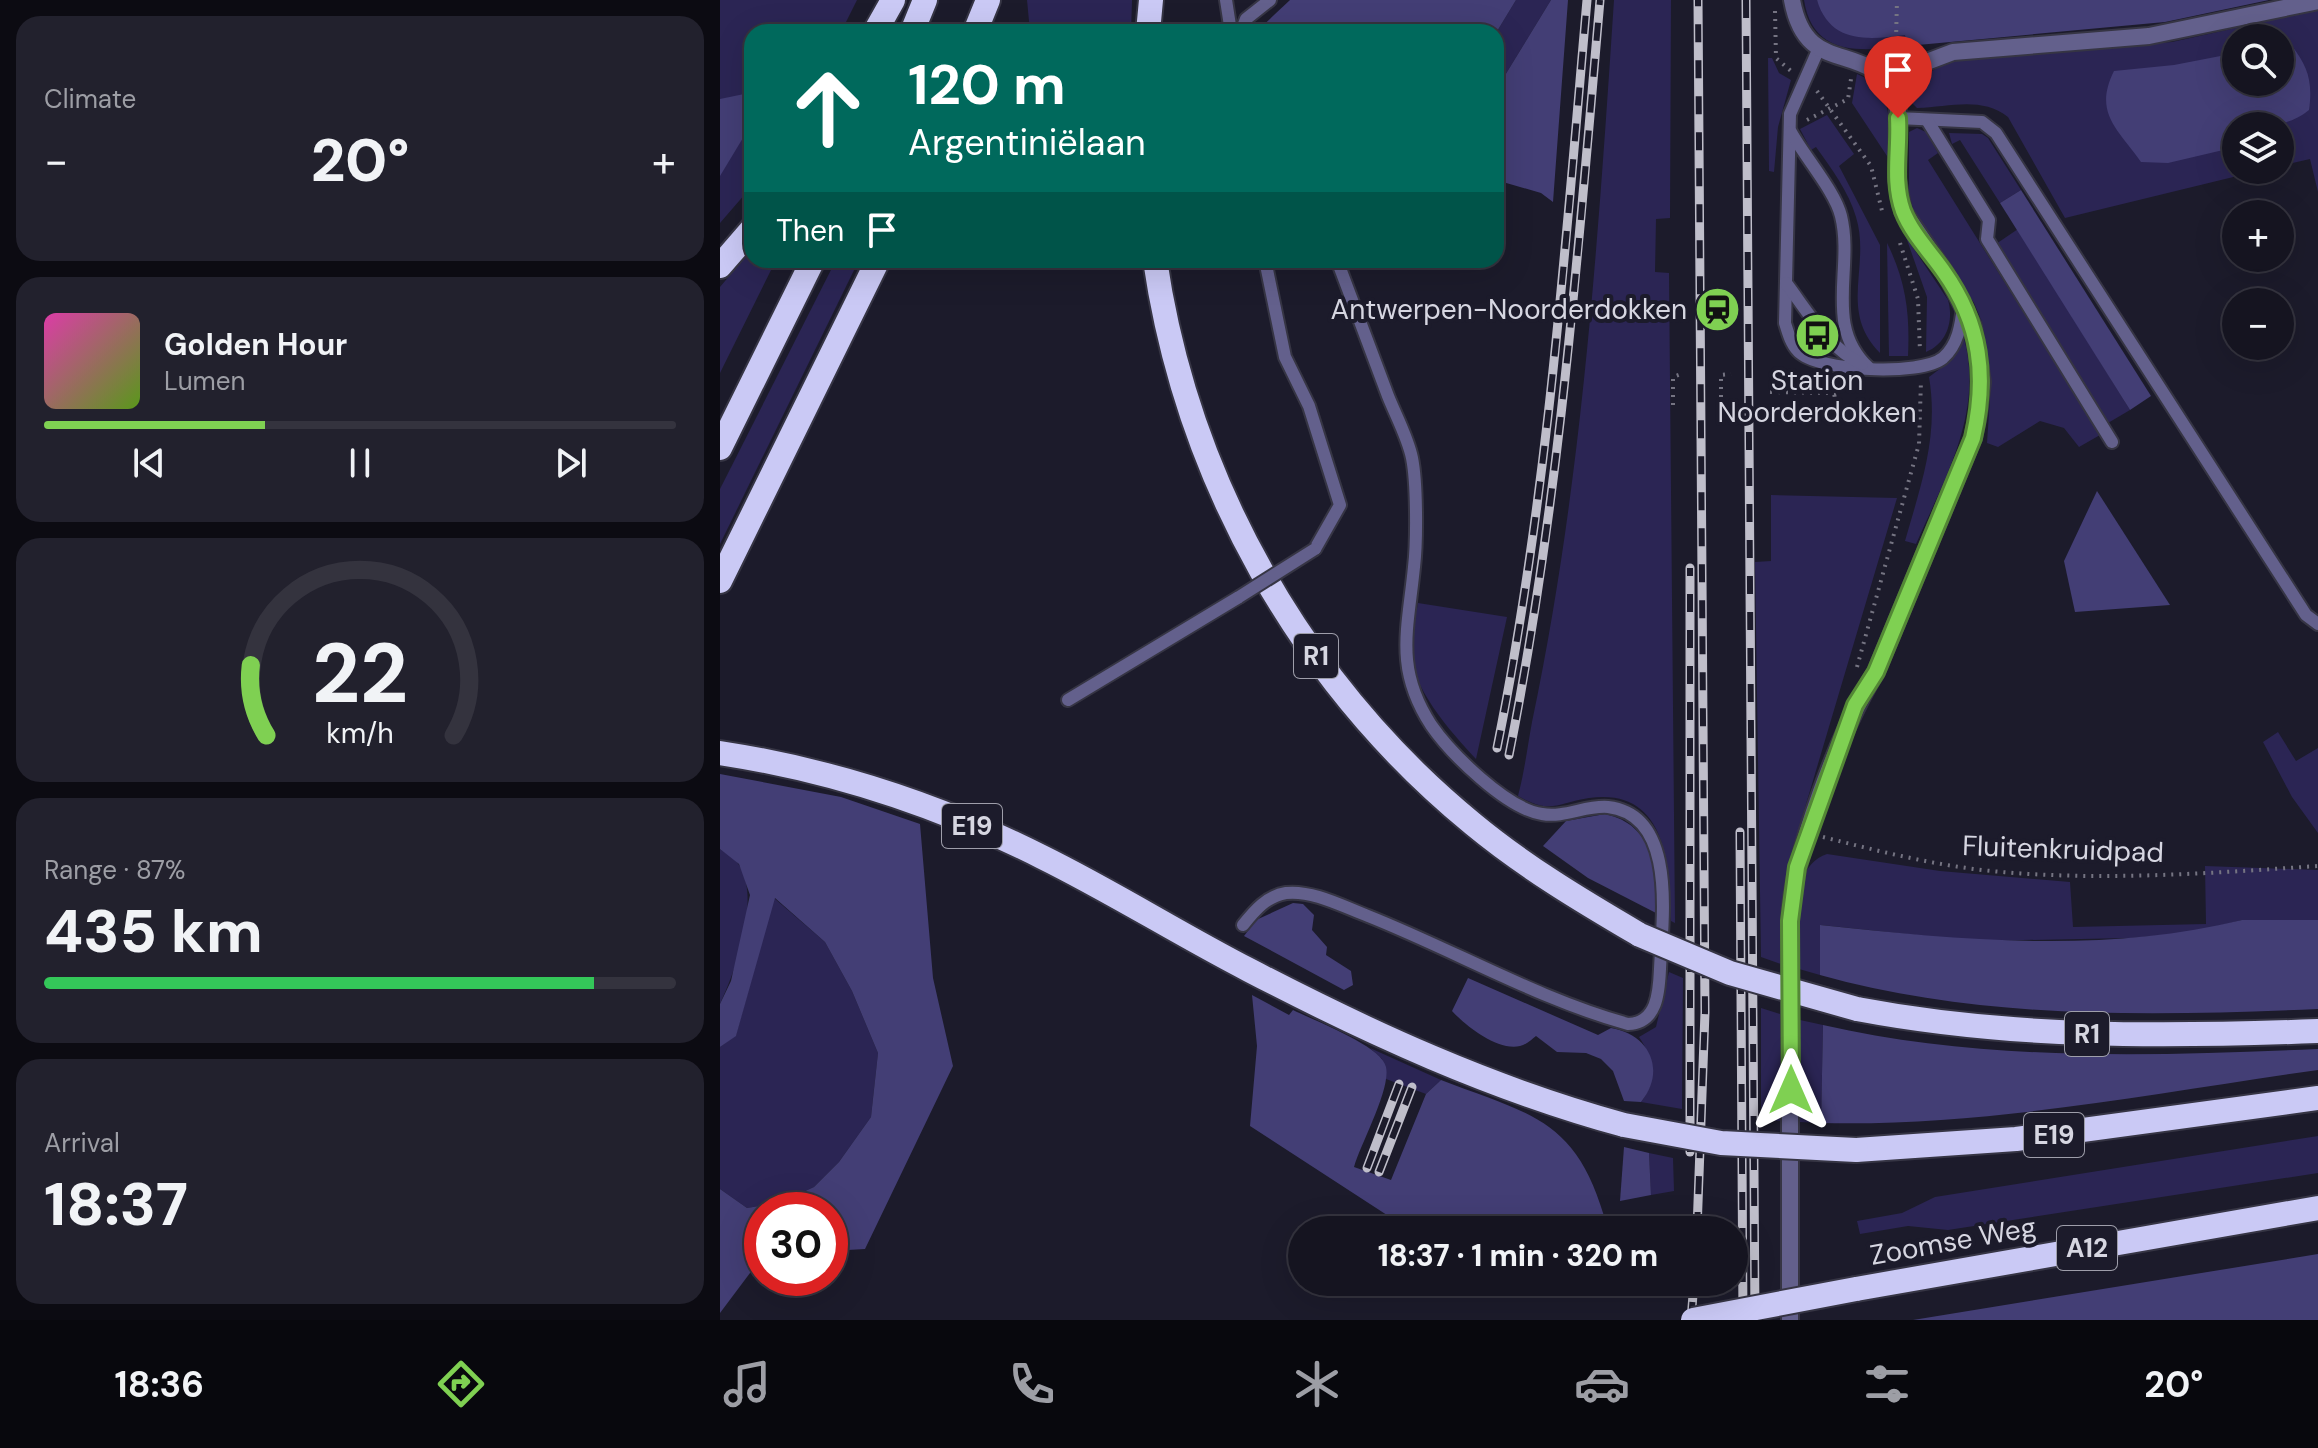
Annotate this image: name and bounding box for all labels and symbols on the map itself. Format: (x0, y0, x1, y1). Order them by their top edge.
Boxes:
pin (1864, 36, 1932, 118)
station icon: Antwerpen-Noorderdokken (1694, 285, 1742, 333)
place label: Antwerpen-Noorderdokken (1331, 291, 1687, 328)
bus stop icon: Station Noorderdokken (1793, 312, 1841, 360)
place label: Station Noorderdokken (1717, 362, 1917, 431)
road number: R1 (1294, 634, 1338, 678)
road number: E19 (942, 804, 1002, 848)
street label: Fluitenkruidpad (1962, 827, 2164, 871)
road number: R1 (2065, 1012, 2109, 1056)
position arrow (1749, 1048, 1833, 1132)
road number: E19 (2024, 1113, 2084, 1157)
speed limit sign: 30 (744, 1192, 848, 1296)
street label: Zoomse Weg (1867, 1208, 2039, 1274)
road number: A12 (2057, 1226, 2117, 1270)

